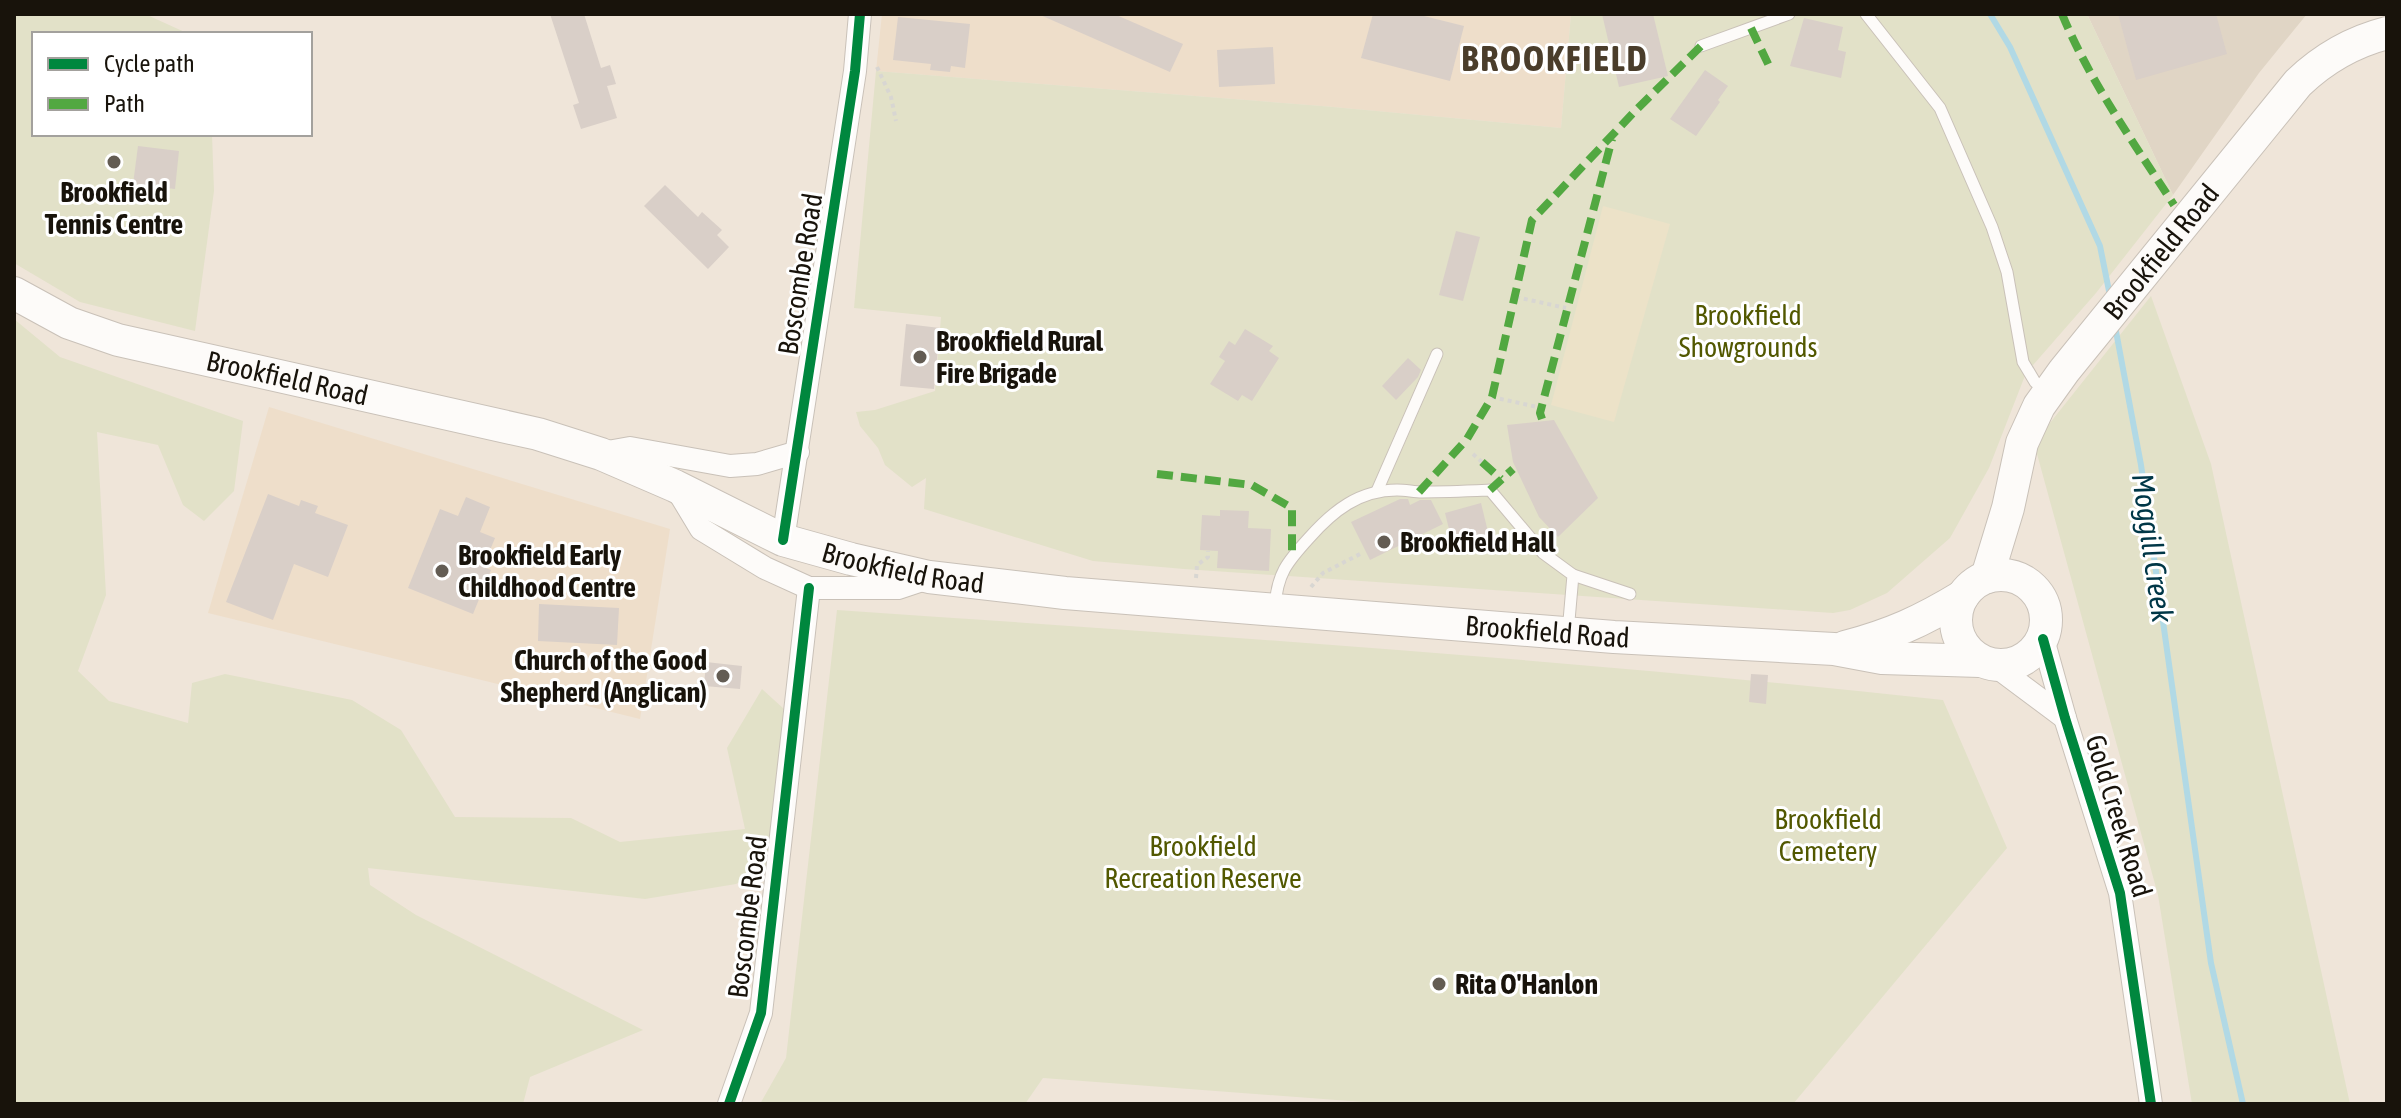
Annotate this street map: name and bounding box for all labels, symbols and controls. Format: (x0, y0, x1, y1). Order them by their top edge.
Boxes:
legend (32, 32, 312, 136)
district label: BROOKFIELD (1461, 37, 1649, 79)
text: Cycle path (104, 50, 195, 77)
text: Path (104, 90, 145, 117)
marker: Brookfield Tennis Centre (105, 153, 123, 171)
place label: Brookfield Tennis Centre (45, 176, 183, 240)
street label: Brookfield Road (2096, 178, 2225, 326)
street label: Boscombe Road (771, 191, 829, 357)
park label: Brookfield Showgrounds (1679, 299, 1817, 363)
place label: Brookfield Rural Fire Brigade (936, 325, 1104, 389)
street label: Brookfield Road (203, 344, 371, 412)
marker: Brookfield Rural Fire Brigade (911, 348, 929, 366)
water label: Moggill Creek (2126, 471, 2180, 625)
place label: Brookfield Hall (1400, 526, 1556, 558)
marker: Brookfield Hall (1375, 533, 1393, 551)
street label: Brookfield Road (818, 536, 986, 599)
place label: Brookfield Early Childhood Centre (458, 539, 636, 603)
marker: Brookfield Early Childhood Centre (433, 562, 451, 580)
street label: Brookfield Road (1464, 609, 1631, 654)
place label: Church of the Good Shepherd (Anglican) (500, 644, 707, 708)
marker: Church of the Good Shepherd (Anglican) (714, 667, 732, 685)
street label: Gold Creek Road (2079, 731, 2159, 901)
park label: Brookfield Cemetery (1774, 803, 1882, 867)
park label: Brookfield Recreation Reserve (1104, 830, 1302, 894)
street label: Boscombe Road (721, 834, 773, 1000)
place label: Rita O'Hanlon (1455, 968, 1598, 1000)
marker: Rita O'Hanlon (1430, 975, 1448, 993)

